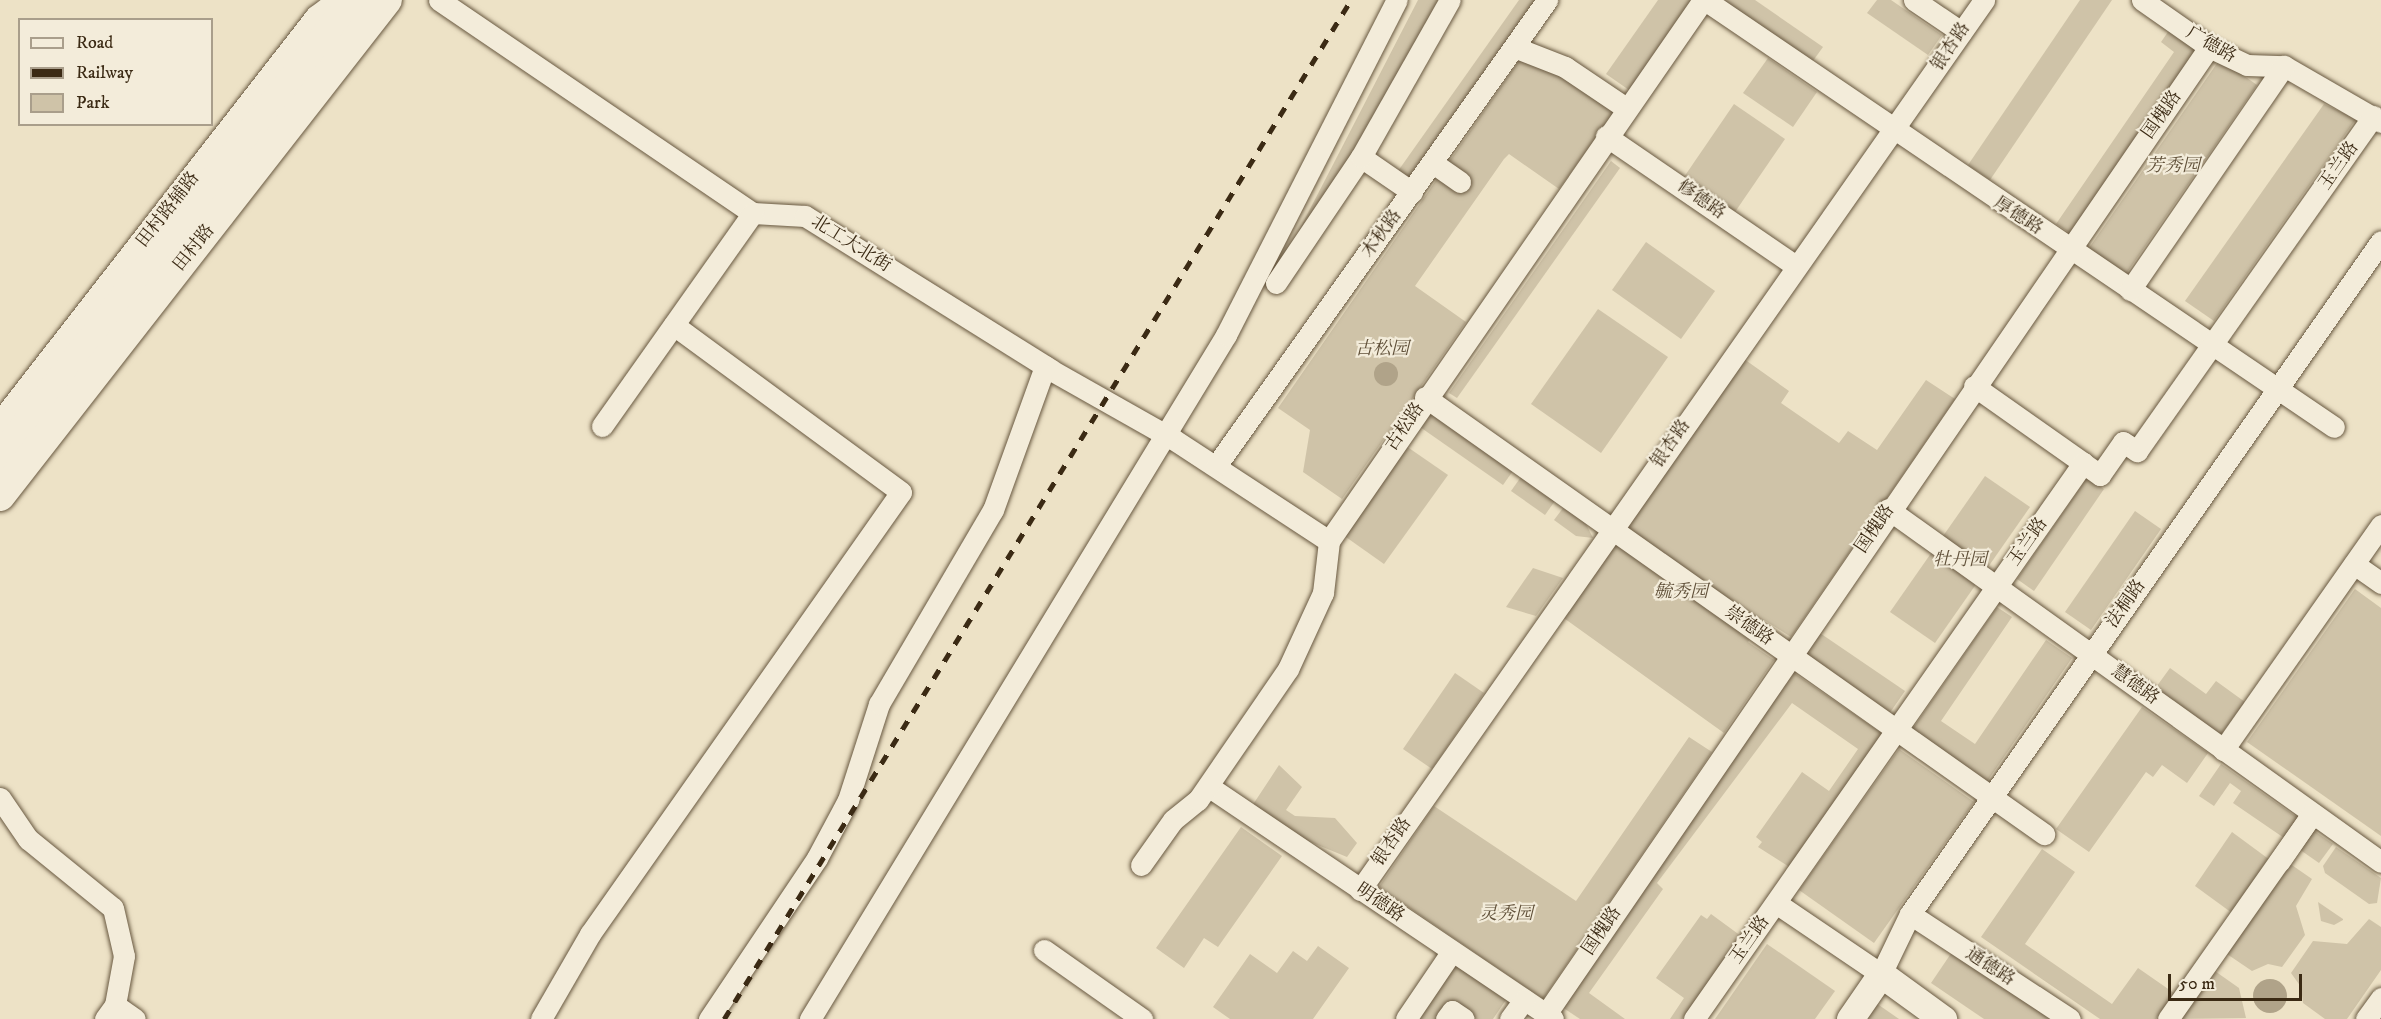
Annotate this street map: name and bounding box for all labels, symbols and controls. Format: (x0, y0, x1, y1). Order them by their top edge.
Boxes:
legend (18, 18, 213, 126)
street label: 银杏路 (1927, 19, 1975, 75)
street label: 广德路 (2182, 22, 2240, 68)
text: Road (76, 32, 113, 54)
text: Railway (76, 62, 133, 84)
street label: 国槐路 (2138, 87, 2186, 143)
text: Park (76, 92, 110, 114)
street label: 玉兰路 (2315, 138, 2363, 194)
park label: 芳秀园 (2146, 155, 2200, 177)
street label: 田村路辅路 (132, 168, 204, 252)
street label: 修德路 (1673, 176, 1729, 224)
street label: 厚德路 (1989, 192, 2047, 240)
street label: 木秋路 (1357, 206, 1407, 262)
street label: 北工大北街 (807, 211, 895, 277)
street label: 田村路 (169, 220, 219, 276)
park label: 古松园 (1355, 338, 1409, 360)
street label: 古松路 (1381, 399, 1429, 455)
street label: 银杏路 (1647, 416, 1695, 472)
street label: 国槐路 (1851, 501, 1899, 557)
street label: 玉兰路 (2004, 514, 2052, 570)
park label: 牡丹园 (1933, 549, 1987, 571)
street label: 法桐路 (2102, 576, 2150, 632)
park label: 毓秀园 (1654, 581, 1708, 603)
street label: 崇德路 (1721, 602, 1777, 650)
street label: 慧德路 (2107, 660, 2163, 710)
street label: 银杏路 (1368, 814, 1416, 870)
street label: 明德路 (1352, 879, 1408, 927)
park label: 灵秀园 (1479, 903, 1533, 925)
street label: 国槐路 (1578, 903, 1626, 959)
street label: 玉兰路 (1726, 912, 1774, 968)
street label: 通德路 (1961, 943, 2019, 991)
scale bar (2171, 962, 2304, 1000)
text: 50 m (2179, 973, 2215, 995)

